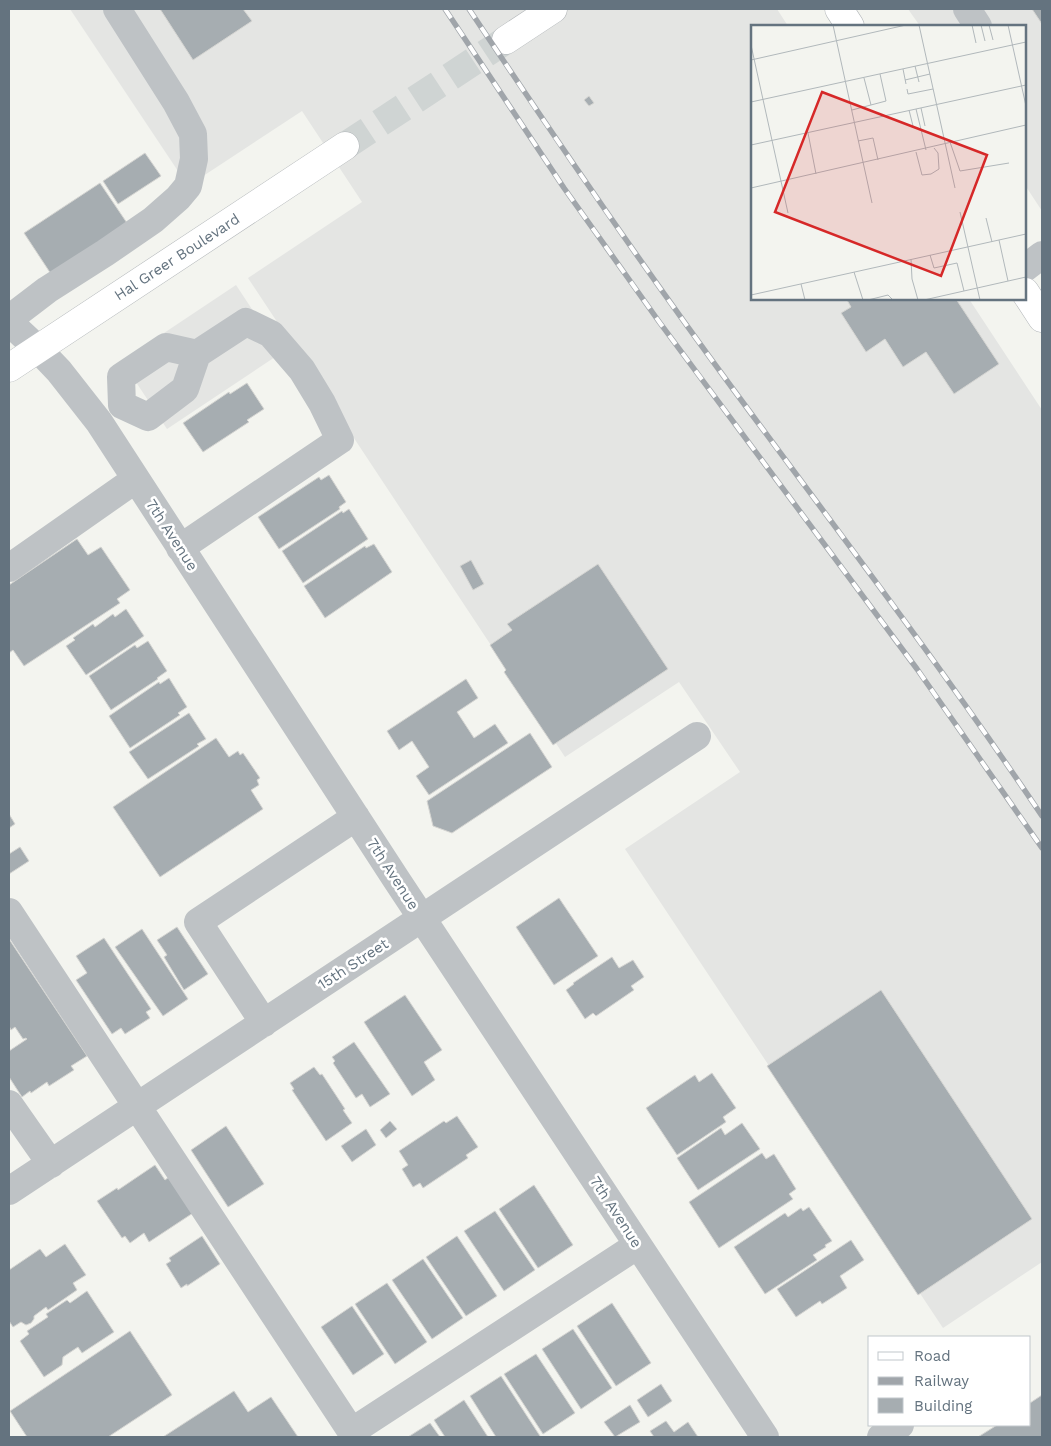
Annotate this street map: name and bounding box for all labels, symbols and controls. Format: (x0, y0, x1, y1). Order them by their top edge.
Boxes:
inset map (751, 25, 1026, 300)
street label: Hal Greer Boulevard (111, 210, 243, 304)
street label: 7th Avenue (142, 496, 202, 574)
street label: 7th Avenue (363, 835, 423, 913)
street label: 15th Street (314, 934, 392, 993)
street label: 7th Avenue (586, 1173, 646, 1251)
legend (868, 1336, 1031, 1426)
text: Road (914, 1347, 951, 1365)
text: Railway (914, 1372, 969, 1390)
text: Building (914, 1397, 972, 1415)

